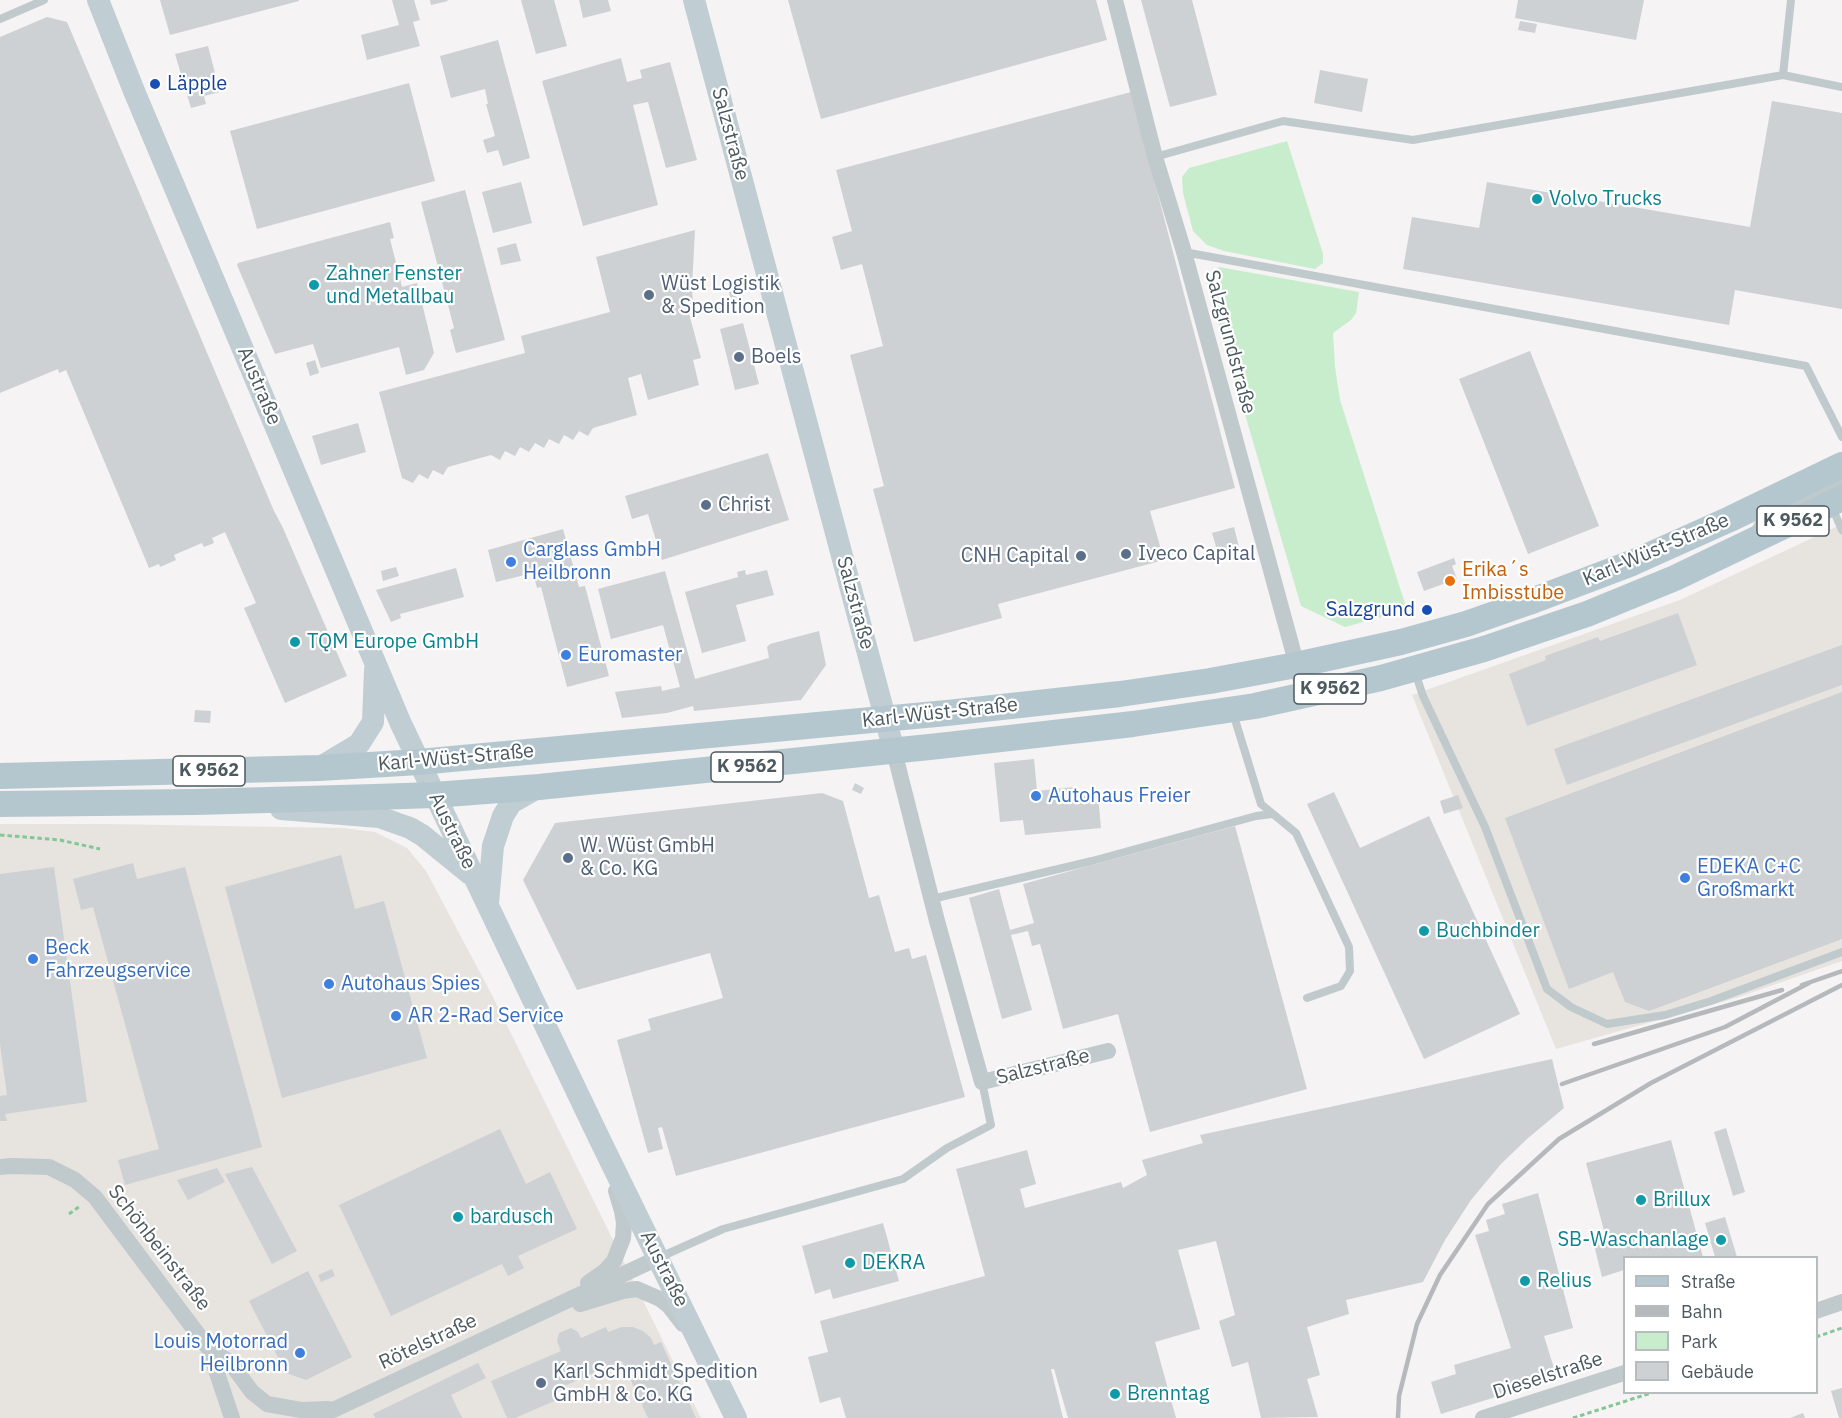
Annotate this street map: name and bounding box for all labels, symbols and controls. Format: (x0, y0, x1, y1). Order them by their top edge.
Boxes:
place label: Läpple (167, 72, 227, 96)
marker: Läpple (148, 77, 162, 91)
street label: Salzstraße (706, 85, 754, 183)
place label: Volvo Trucks (1549, 187, 1662, 211)
marker: Volvo Trucks (1530, 192, 1544, 206)
place label: Zahner Fenster und Metallbau (326, 262, 462, 309)
street label: Salzgrundstraße (1199, 268, 1261, 416)
place label: Wüst Logistik & Spedition (661, 272, 780, 319)
marker: Zahner Fenster und Metallbau (307, 278, 321, 292)
marker: Wüst Logistik & Spedition (642, 288, 656, 302)
street label: Austraße (232, 343, 286, 429)
place label: Boels (751, 345, 801, 369)
marker: Boels (732, 350, 746, 364)
place label: Christ (718, 493, 771, 517)
marker: Christ (699, 498, 713, 512)
road number: K 9562 (1757, 506, 1829, 536)
street label: Karl-Wüst-Straße (1579, 508, 1733, 592)
place label: Carglass GmbH Heilbronn (523, 538, 661, 585)
place label: Iveco Capital (1138, 542, 1255, 566)
place label: CNH Capital (961, 544, 1069, 568)
marker: Iveco Capital (1119, 547, 1133, 561)
marker: CNH Capital (1074, 549, 1088, 563)
street label: Salzstraße (831, 554, 879, 652)
marker: Carglass GmbH Heilbronn (504, 555, 518, 569)
place label: Erika´s Imbisstube (1462, 558, 1564, 605)
marker: Erika´s Imbisstube (1443, 574, 1457, 588)
place label: Salzgrund (1326, 598, 1415, 622)
marker: Salzgrund (1420, 603, 1434, 617)
place label: TQM Europe GmbH (307, 630, 479, 654)
marker: TQM Europe GmbH (288, 635, 302, 649)
place label: Euromaster (578, 643, 682, 667)
marker: Euromaster (559, 648, 573, 662)
road number: K 9562 (1294, 674, 1366, 704)
street label: Karl-Wüst-Straße (861, 693, 1019, 733)
street label: Karl-Wüst-Straße (377, 739, 535, 777)
road number: K 9562 (711, 752, 783, 782)
road number: K 9562 (173, 756, 245, 786)
place label: Autohaus Freier (1048, 784, 1190, 808)
street label: Austraße (423, 789, 481, 873)
marker: Autohaus Freier (1029, 789, 1043, 803)
place label: W. Wüst GmbH & Co. KG (580, 834, 715, 881)
marker: W. Wüst GmbH & Co. KG (561, 851, 575, 865)
place label: EDEKA C+C Großmarkt (1697, 855, 1801, 902)
marker: EDEKA C+C Großmarkt (1678, 871, 1692, 885)
place label: Buchbinder (1436, 919, 1540, 943)
marker: Buchbinder (1417, 924, 1431, 938)
place label: Beck Fahrzeugservice (45, 936, 191, 983)
marker: Beck Fahrzeugservice (26, 952, 40, 966)
place label: Autohaus Spies (341, 972, 480, 996)
marker: Autohaus Spies (322, 977, 336, 991)
place label: AR 2-Rad Service (408, 1004, 564, 1028)
marker: AR 2-Rad Service (389, 1009, 403, 1023)
street label: Salzstraße (994, 1044, 1092, 1090)
street label: Schönbeinstraße (102, 1180, 216, 1316)
place label: Brillux (1653, 1188, 1711, 1212)
marker: Brillux (1634, 1193, 1648, 1207)
place label: bardusch (470, 1205, 554, 1229)
marker: bardusch (451, 1210, 465, 1224)
street label: Austraße (635, 1227, 693, 1311)
place label: SB-Waschanlage (1558, 1228, 1709, 1252)
marker: SB-Waschanlage (1714, 1233, 1728, 1247)
place label: DEKRA (862, 1251, 925, 1275)
marker: DEKRA (843, 1256, 857, 1270)
legend (1623, 1256, 1818, 1394)
place label: Relius (1537, 1269, 1592, 1293)
text: Straße (1681, 1270, 1735, 1293)
marker: Relius (1518, 1274, 1532, 1288)
text: Bahn (1681, 1300, 1723, 1323)
street label: Rötelstraße (375, 1309, 481, 1375)
place label: Louis Motorrad Heilbronn (154, 1330, 288, 1377)
text: Park (1681, 1330, 1717, 1353)
marker: Louis Motorrad Heilbronn (293, 1346, 307, 1360)
street label: Dieselstraße (1490, 1347, 1606, 1405)
place label: Karl Schmidt Spedition GmbH & Co. KG (553, 1360, 758, 1407)
text: Gebäude (1681, 1360, 1754, 1383)
marker: Karl Schmidt Spedition GmbH & Co. KG (534, 1376, 548, 1390)
place label: Brenntag (1127, 1382, 1209, 1406)
marker: Brenntag (1108, 1387, 1122, 1401)

